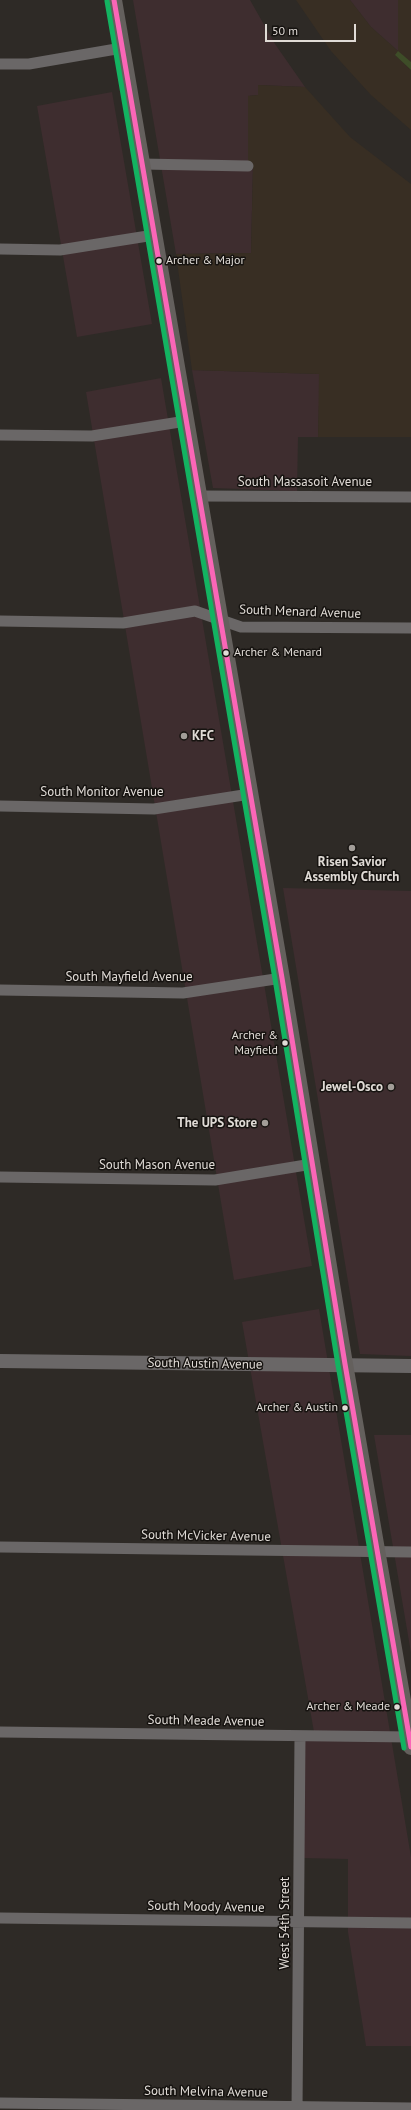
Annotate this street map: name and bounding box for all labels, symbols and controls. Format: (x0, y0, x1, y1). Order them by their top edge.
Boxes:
scale bar (267, 16, 358, 42)
text: 50 m (272, 23, 298, 38)
place label: Archer & Major (166, 254, 245, 268)
marker: Archer & Major (154, 256, 164, 266)
street label: South Massasoit Avenue (238, 474, 372, 490)
street label: South Menard Avenue (239, 602, 361, 622)
place label: Archer & Menard (234, 646, 322, 660)
marker: Archer & Menard (221, 648, 231, 658)
place label: KFC (192, 728, 214, 744)
marker: KFC (179, 731, 189, 741)
street label: South Monitor Avenue (40, 784, 164, 800)
marker: Risen Savior Assembly Church (347, 843, 357, 853)
place label: Risen Savior Assembly Church (305, 854, 399, 885)
street label: South Mayfield Avenue (65, 969, 193, 985)
place label: Archer & Mayfield (232, 1029, 278, 1057)
marker: Archer & Mayfield (280, 1038, 290, 1048)
place label: Jewel-Osco (321, 1079, 383, 1095)
marker: Jewel-Osco (386, 1082, 396, 1092)
place label: The UPS Store (177, 1115, 257, 1131)
marker: The UPS Store (260, 1118, 270, 1128)
street label: South Mason Avenue (99, 1157, 215, 1173)
street label: South Austin Avenue (147, 1355, 263, 1373)
place label: Archer & Austin (256, 1401, 338, 1415)
marker: Archer & Austin (340, 1403, 350, 1413)
street label: South McVicker Avenue (141, 1527, 271, 1545)
place label: Archer & Meade (306, 1700, 390, 1714)
marker: Archer & Meade (392, 1702, 402, 1712)
street label: South Meade Avenue (147, 1712, 265, 1730)
street label: West 54th Street (277, 1877, 293, 1969)
street label: South Moody Avenue (147, 1898, 265, 1916)
street label: South Melvina Avenue (144, 2083, 268, 2101)

